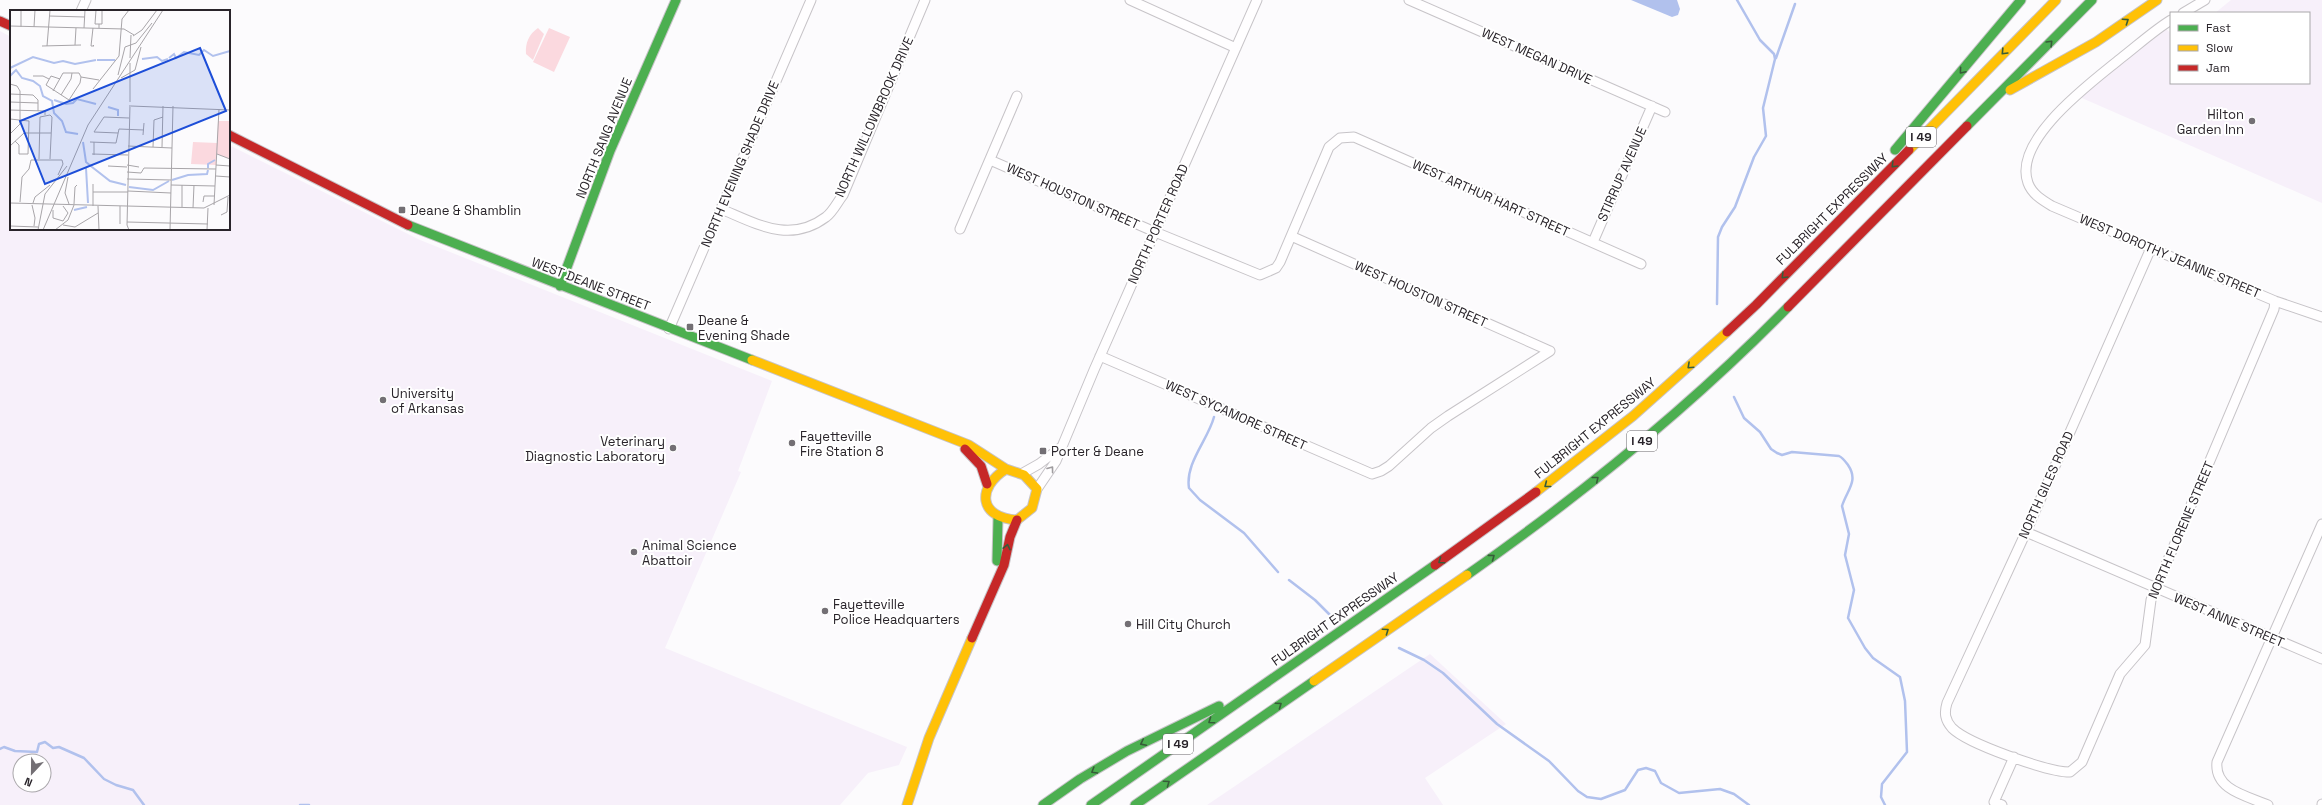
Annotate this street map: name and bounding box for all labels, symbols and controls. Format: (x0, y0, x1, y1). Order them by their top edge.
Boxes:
inset map (10, 10, 230, 230)
legend (2170, 12, 2310, 84)
one-way arrow (2122, 18, 2129, 26)
text: Fast (2206, 20, 2231, 36)
street label: WEST MEGAN DRIVE (1479, 24, 1595, 88)
street label: NORTH WILLOWBROOK DRIVE (831, 34, 917, 200)
one-way arrow (2045, 40, 2053, 48)
text: Slow (2206, 40, 2233, 56)
one-way arrow (2001, 47, 2009, 55)
text: Jam (2206, 60, 2230, 76)
one-way arrow (1959, 66, 1966, 73)
street label: NORTH SANG AVENUE (572, 75, 636, 201)
street label: NORTH EVENING SHADE DRIVE (697, 78, 783, 250)
place label: Hilton Garden Inn (2177, 106, 2244, 138)
marker: Hilton Garden Inn (2247, 116, 2257, 126)
street label: STIRRUP AVENUE (1594, 124, 1650, 224)
road number: I 49 (1906, 127, 1936, 147)
street label: FULBRIGHT EXPRESSWAY (1772, 149, 1892, 269)
street label: WEST ARTHUR HART STREET (1410, 156, 1573, 241)
street label: WEST HOUSTON STREET (1004, 159, 1143, 233)
one-way arrow (1891, 160, 1898, 168)
street label: NORTH PORTER ROAD (1124, 161, 1192, 287)
place label: Deane & Shamblin (410, 202, 521, 219)
marker: Deane & Shamblin (397, 205, 407, 215)
street label: WEST DOROTHY JEANNE STREET (2077, 210, 2263, 302)
street label: WEST DEANE STREET (529, 253, 653, 315)
street label: WEST HOUSTON STREET (1352, 257, 1491, 331)
one-way arrow (1781, 271, 1789, 279)
place label: Deane & Evening Shade (698, 312, 790, 344)
marker: Deane & Evening Shade (685, 322, 695, 332)
one-way arrow (1687, 361, 1695, 369)
street label: FULBRIGHT EXPRESSWAY (1531, 374, 1659, 482)
street label: WEST SYCAMORE STREET (1163, 376, 1310, 454)
place label: University of Arkansas (391, 385, 464, 417)
marker: University of Arkansas (378, 395, 388, 405)
place label: Fayetteville Fire Station 8 (800, 428, 883, 460)
street label: NORTH GILES ROAD (2015, 429, 2077, 541)
road number: I 49 (1627, 431, 1657, 451)
place label: Veterinary Diagnostic Laboratory (525, 433, 665, 465)
marker: Fayetteville Fire Station 8 (787, 438, 797, 448)
marker: Veterinary Diagnostic Laboratory (668, 443, 678, 453)
place label: Porter & Deane (1051, 443, 1144, 460)
marker: Porter & Deane (1038, 446, 1048, 456)
street label: NORTH FLORENE STREET (2144, 458, 2218, 601)
one-way arrow (1046, 466, 1053, 473)
one-way arrow (1592, 476, 1599, 483)
one-way arrow (1544, 480, 1551, 487)
place label: Animal Science Abattoir (642, 537, 737, 569)
one-way arrow (1003, 544, 1011, 550)
marker: Animal Science Abattoir (629, 547, 639, 557)
one-way arrow (1488, 555, 1495, 562)
one-way arrow (1439, 556, 1446, 563)
street label: FULBRIGHT EXPRESSWAY (1268, 569, 1402, 669)
street label: WEST ANNE STREET (2171, 589, 2287, 651)
place label: Fayetteville Police Headquarters (833, 596, 960, 628)
marker: Fayetteville Police Headquarters (820, 606, 830, 616)
place label: Hill City Church (1136, 616, 1231, 633)
marker: Hill City Church (1123, 619, 1133, 629)
one-way arrow (1381, 629, 1388, 636)
one-way arrow (1275, 702, 1282, 710)
one-way arrow (1208, 716, 1215, 724)
road number: I 49 (1163, 734, 1193, 754)
one-way arrow (1140, 738, 1147, 746)
north arrow (12, 753, 52, 793)
one-way arrow (1091, 766, 1098, 774)
text: N (22, 774, 34, 790)
one-way arrow (1163, 780, 1170, 788)

